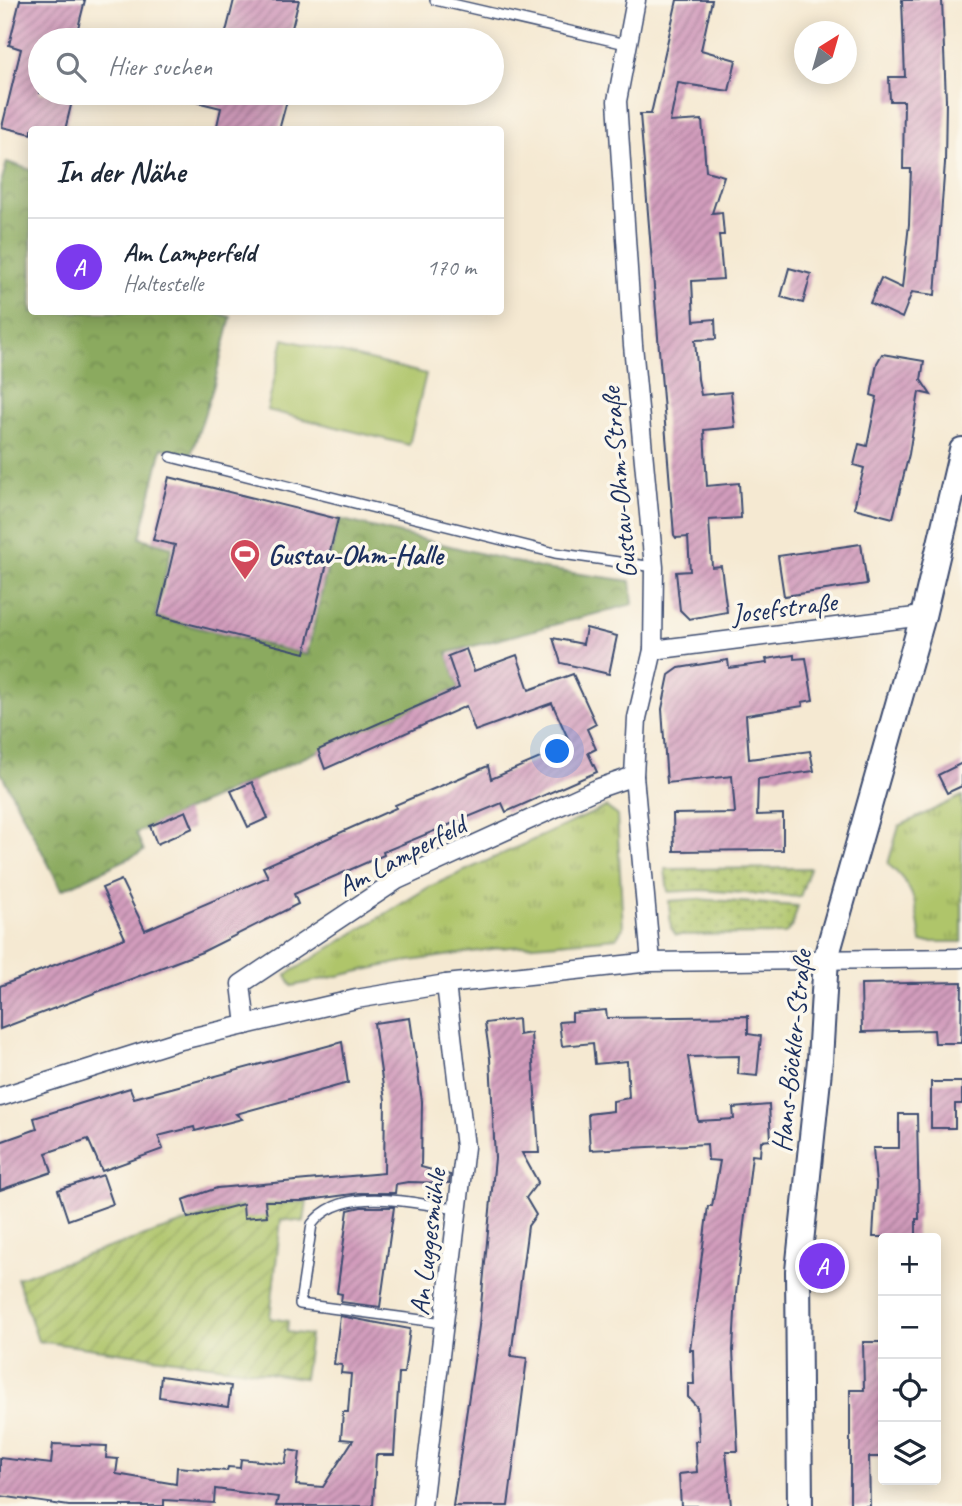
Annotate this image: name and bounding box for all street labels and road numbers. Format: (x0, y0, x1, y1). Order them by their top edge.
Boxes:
street label: Gustav-Ohm-Straße (593, 384, 644, 580)
street label: Josefstraße (728, 583, 840, 632)
street label: Am Lamperfeld (331, 805, 475, 904)
street label: Hans-Böckler-Straße (763, 946, 820, 1154)
street label: An Luggesmühle (401, 1165, 454, 1317)

